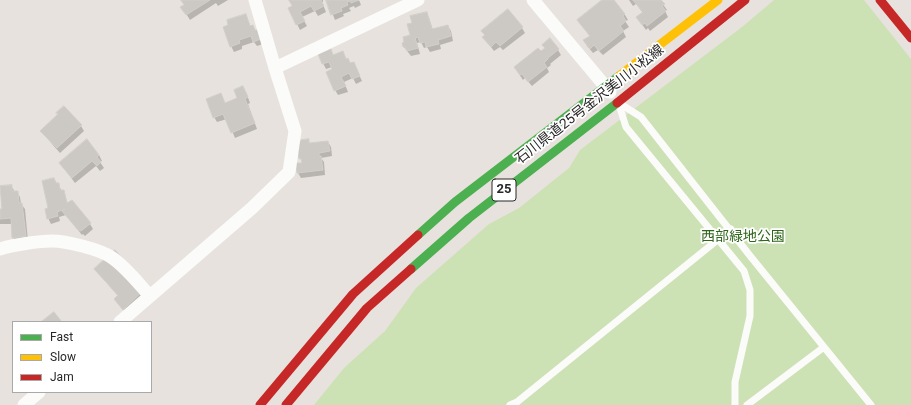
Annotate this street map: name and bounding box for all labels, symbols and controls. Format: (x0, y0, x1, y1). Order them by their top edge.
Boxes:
street label: 石川県道25号金沢美川小松線 (512, 42, 668, 168)
road number: 25 (492, 179, 516, 201)
park label: 西部緑地公園 (701, 229, 785, 245)
legend (12, 321, 152, 393)
text: Fast (50, 330, 73, 344)
text: Slow (50, 350, 76, 364)
text: Jam (50, 370, 74, 384)

